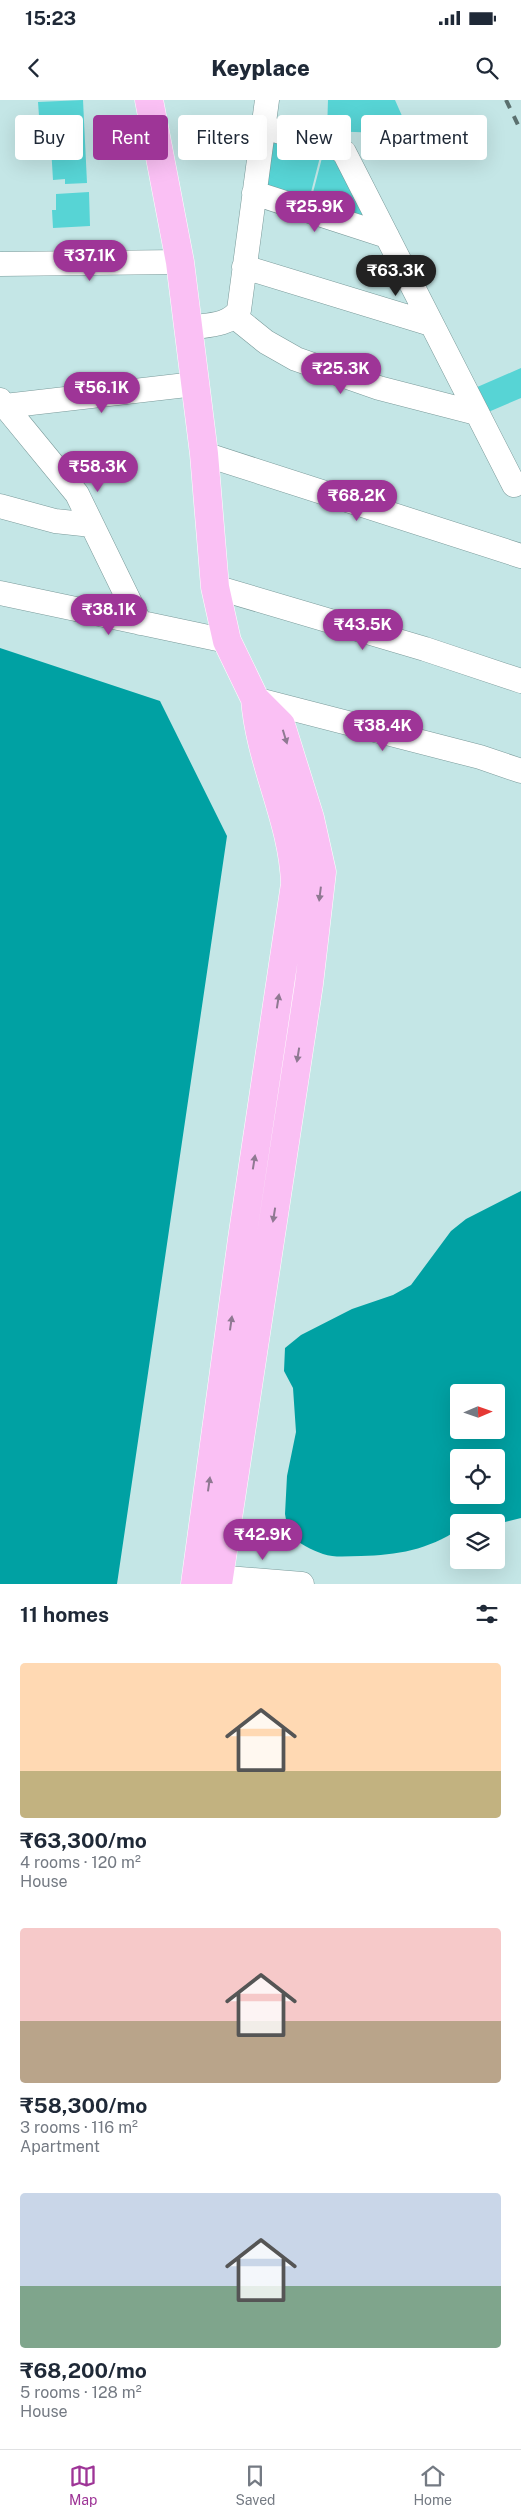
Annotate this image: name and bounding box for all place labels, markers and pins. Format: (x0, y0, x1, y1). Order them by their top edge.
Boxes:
pin: ₹25.9K (274, 190, 356, 233)
pin: ₹37.1K (49, 240, 131, 282)
pin: ₹63.3K (355, 254, 437, 297)
pin: ₹25.3K (300, 352, 382, 395)
pin: ₹56.1K (61, 372, 143, 414)
pin: ₹58.3K (57, 450, 139, 493)
pin: ₹68.2K (316, 480, 398, 522)
pin: ₹38.1K (68, 594, 150, 636)
pin: ₹43.5K (322, 608, 404, 651)
pin: ₹38.4K (342, 710, 424, 752)
pin: ₹42.9K (222, 1518, 304, 1561)

